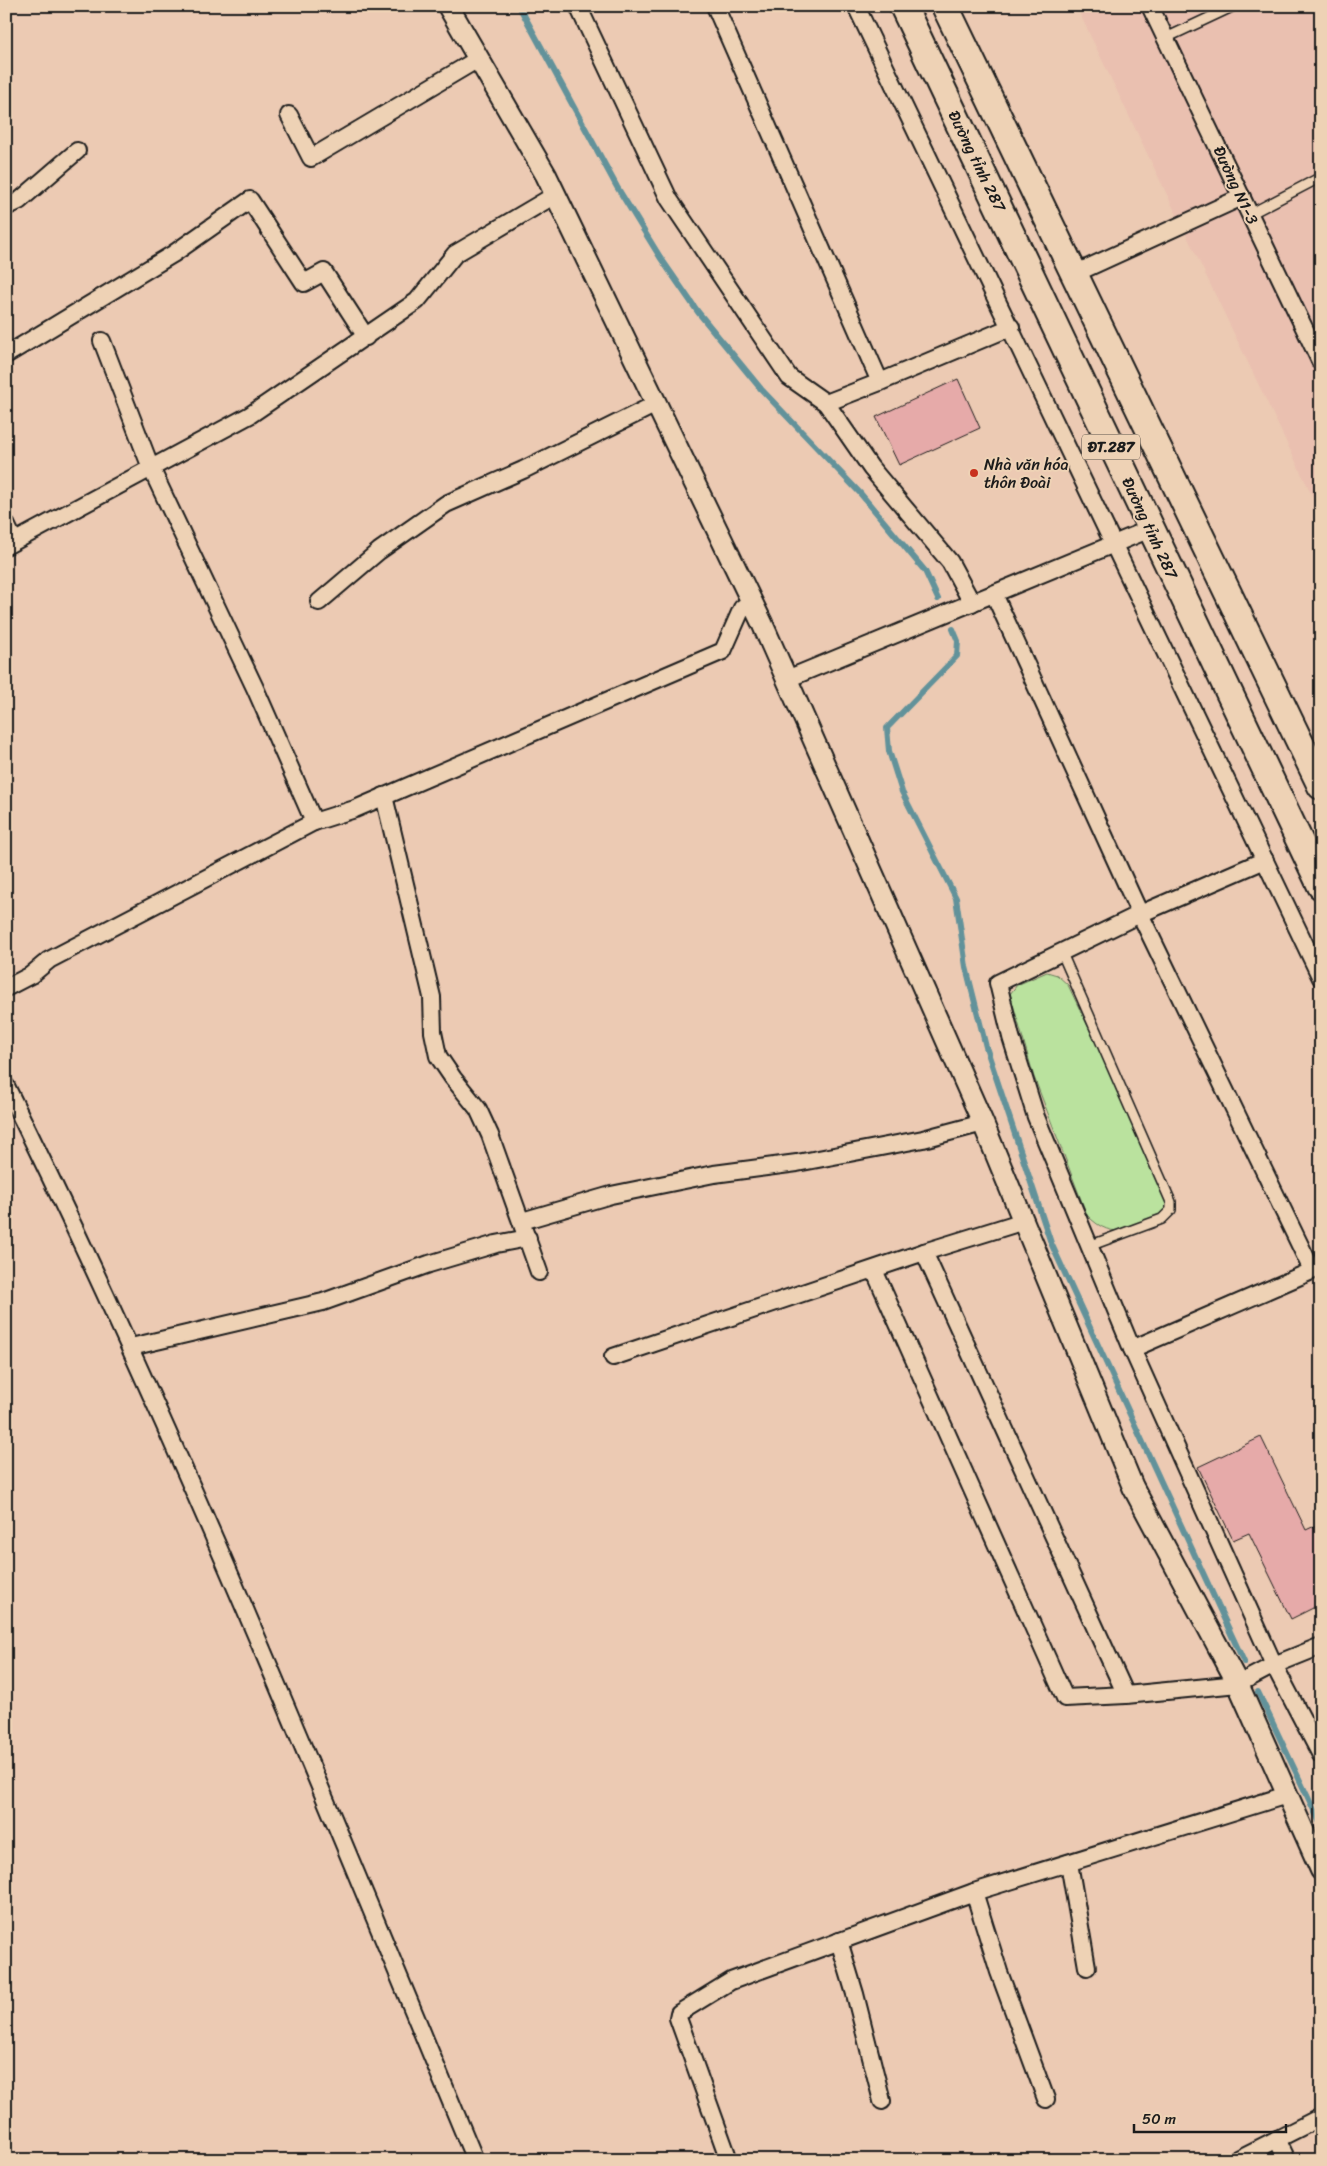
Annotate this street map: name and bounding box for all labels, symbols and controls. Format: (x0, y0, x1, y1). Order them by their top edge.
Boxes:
street label: Đường tỉnh 287 (940, 105, 1014, 218)
street label: Đường N1-3 (1205, 141, 1267, 229)
road number: ĐT.287 (1082, 434, 1140, 460)
place label: Nhà văn hóa thôn Đoài (984, 450, 1069, 497)
marker: Nhà văn hóa thôn Đoài (968, 467, 980, 479)
street label: Đường tỉnh 287 (1114, 472, 1187, 585)
scale bar (1134, 2101, 1287, 2133)
text: 50 m (1142, 2106, 1177, 2132)

